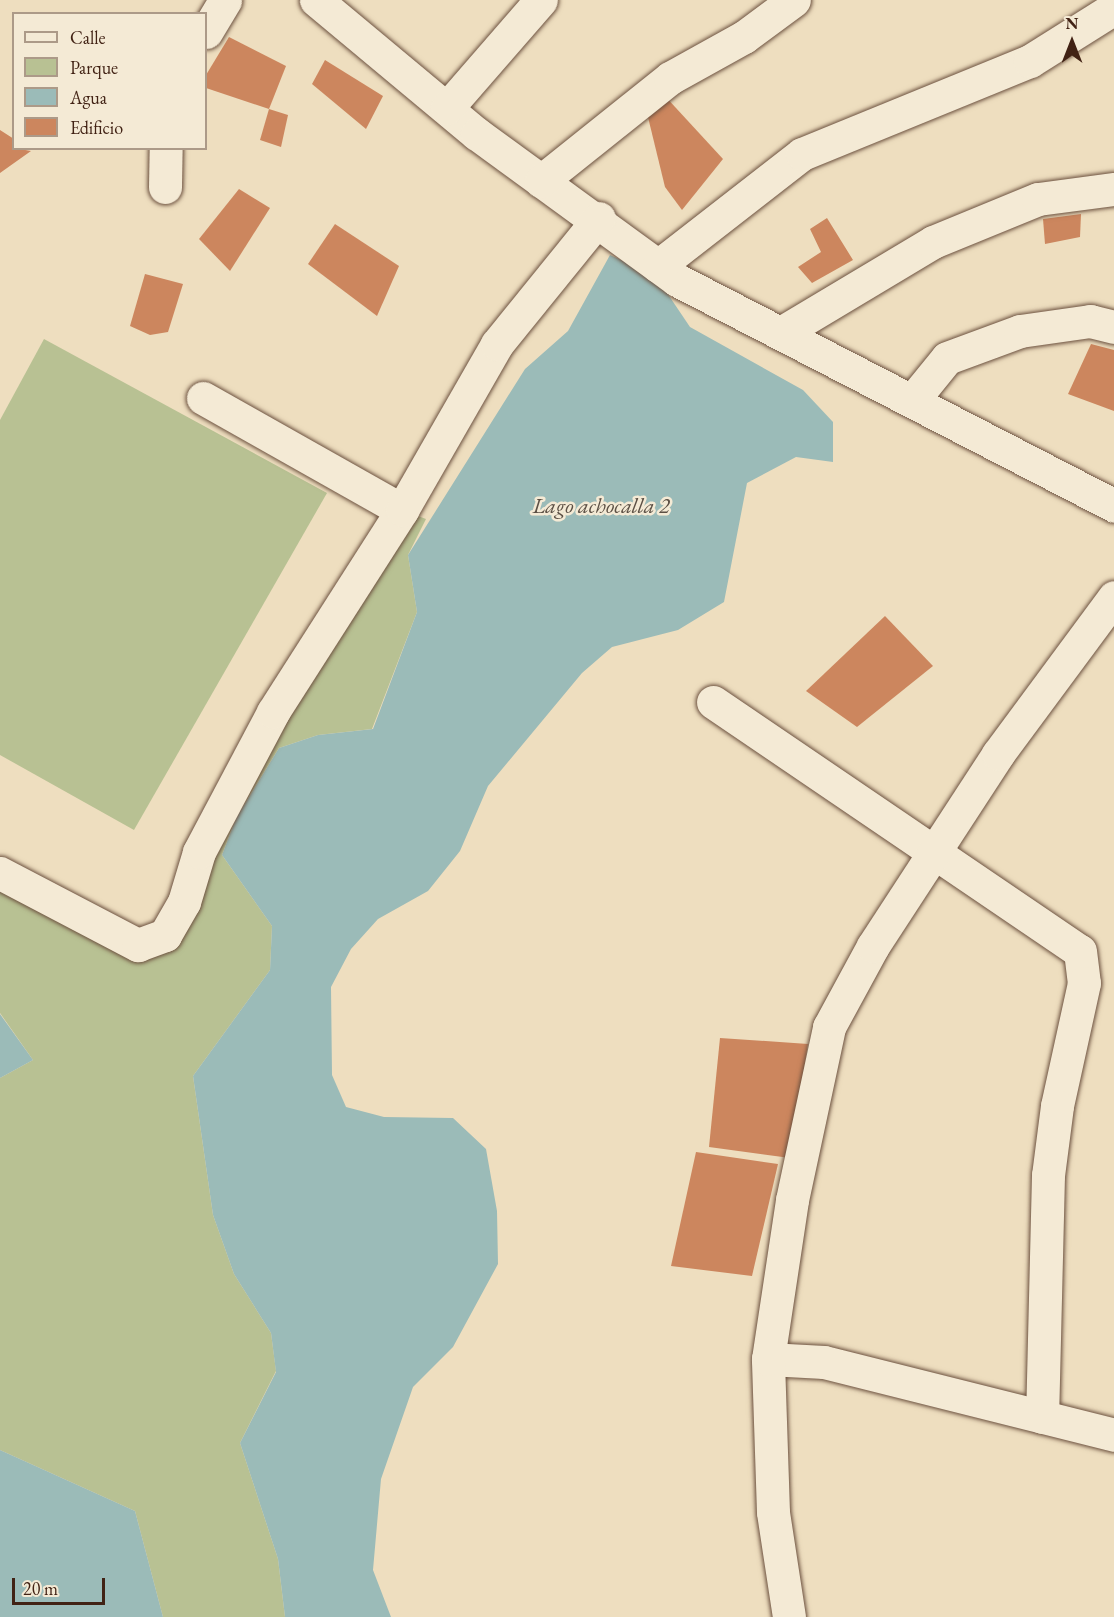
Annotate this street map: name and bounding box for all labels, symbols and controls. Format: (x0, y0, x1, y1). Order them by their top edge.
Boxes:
legend (12, 12, 207, 150)
north arrow (1042, 12, 1102, 72)
text: N (1066, 13, 1078, 34)
text: Calle (70, 26, 106, 49)
text: Parque (70, 56, 118, 79)
text: Agua (70, 86, 107, 109)
text: Edificio (70, 116, 123, 139)
water label: Lago achocalla 2 (532, 493, 670, 519)
scale bar (15, 1566, 108, 1604)
text: 20 m (23, 1577, 58, 1600)

